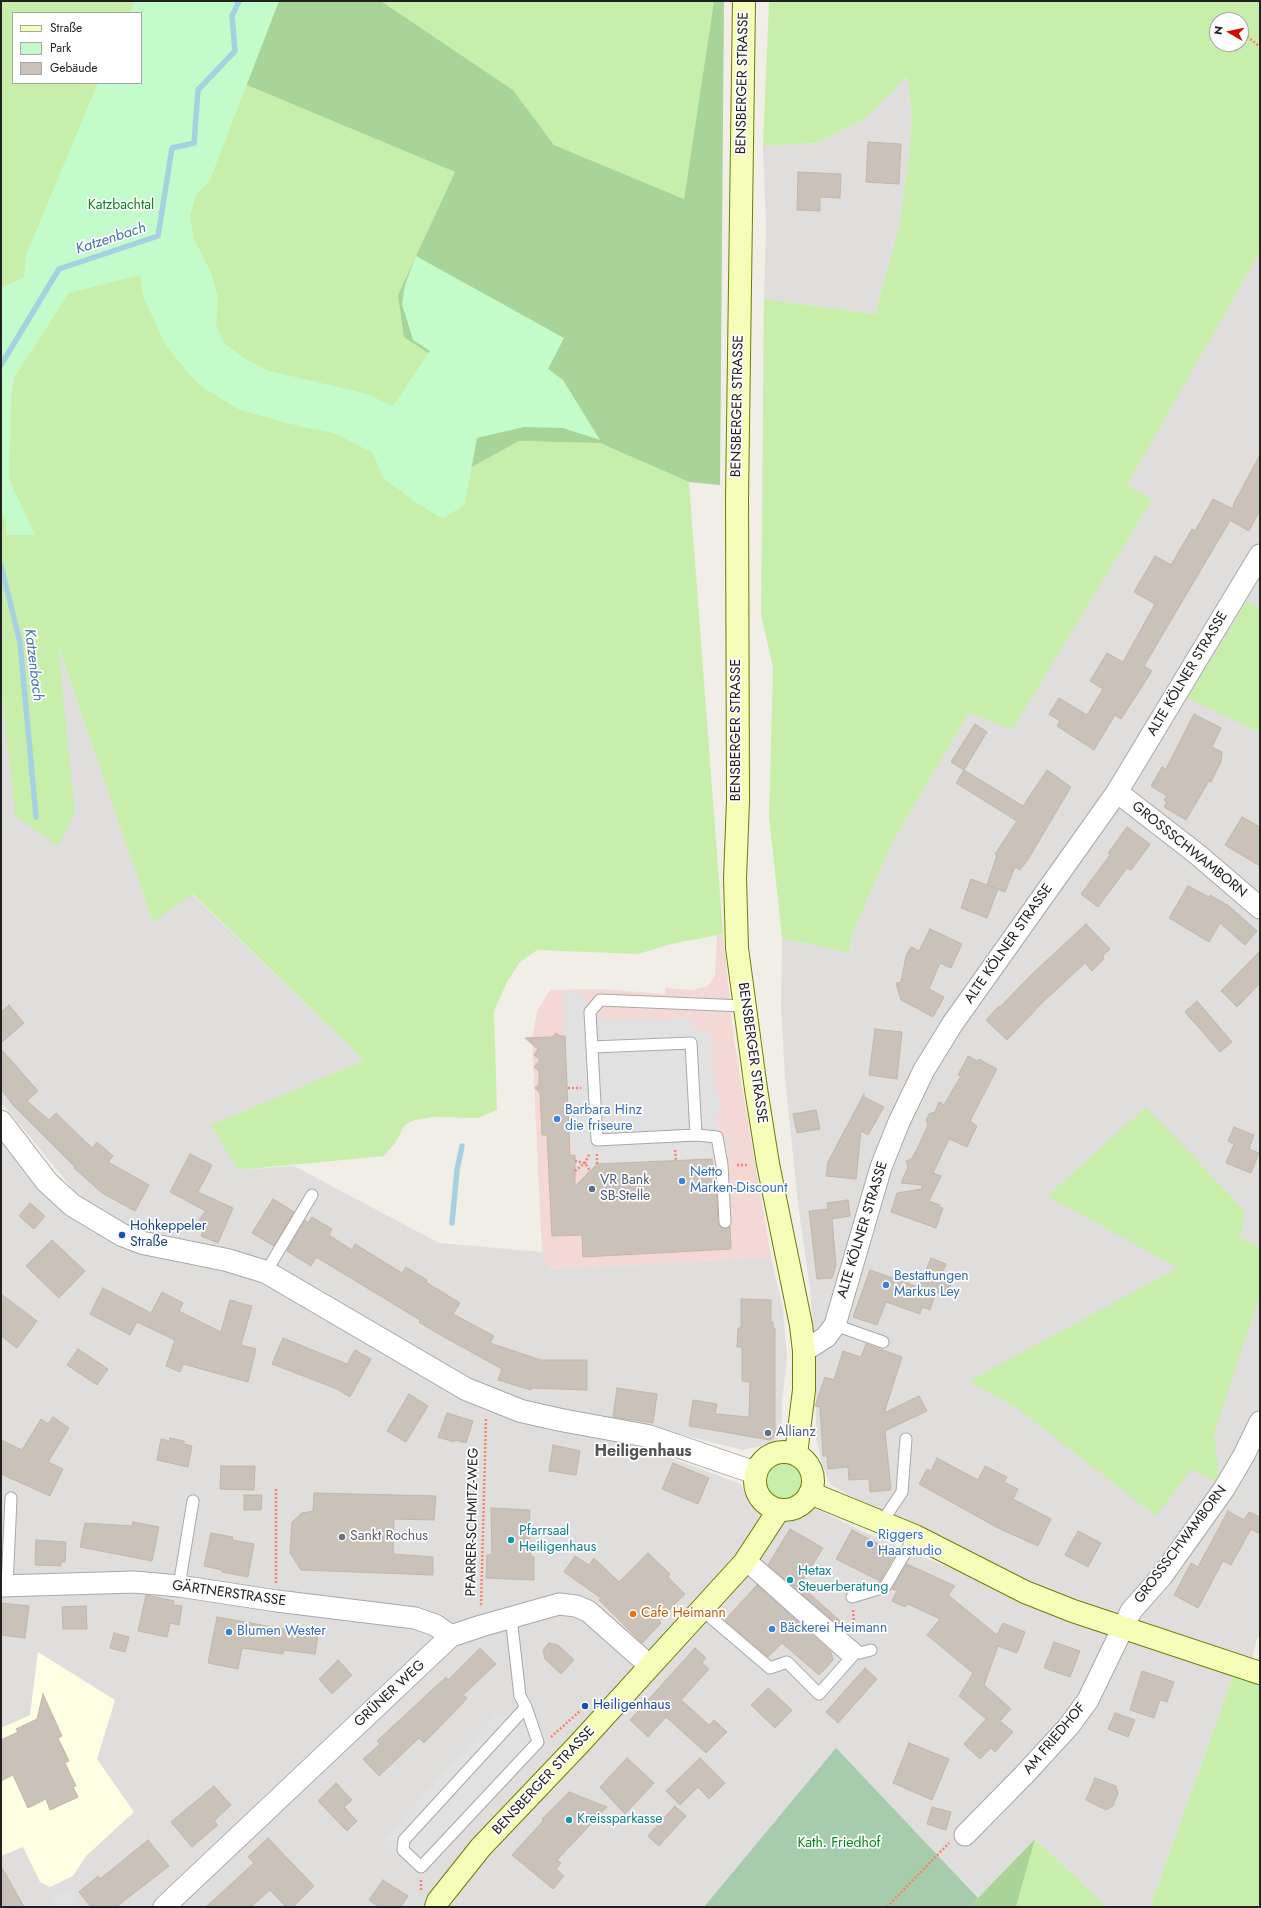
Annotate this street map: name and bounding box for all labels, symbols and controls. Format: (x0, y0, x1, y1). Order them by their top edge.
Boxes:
legend (12, 12, 142, 84)
street label: BENSBERGER STRASSE (733, 12, 753, 154)
north arrow (1209, 12, 1249, 52)
text: Straße (50, 19, 82, 37)
text: N (1210, 25, 1227, 36)
text: Park (50, 39, 71, 57)
text: Gebäude (50, 59, 97, 77)
park label: Katzbachtal (88, 198, 154, 214)
water label: Katzenbach (74, 219, 148, 259)
street label: BENSBERGER STRASSE (728, 335, 748, 477)
street label: ALTE KÖLNER STRASSE (1144, 609, 1232, 739)
water label: Katzenbach (20, 628, 46, 702)
street label: BENSBERGER STRASSE (729, 659, 745, 801)
street label: GROSSSCHWAMBORN (1128, 798, 1250, 902)
street label: ALTE KÖLNER STRASSE (961, 881, 1057, 1007)
street label: BENSBERGER STRASSE (734, 981, 770, 1125)
place label: Barbara Hinz die friseure (565, 1103, 642, 1136)
marker: Barbara Hinz die friseure (552, 1114, 562, 1124)
street label: ALTE KÖLNER STRASSE (834, 1159, 892, 1301)
place label: Netto Marken-Discount (690, 1165, 788, 1198)
place label: VR Bank SB-Stelle (600, 1173, 650, 1206)
marker: Netto Marken-Discount (677, 1176, 687, 1186)
marker: VR Bank SB-Stelle (587, 1184, 597, 1194)
place label: Hohkeppeler Straße (130, 1219, 207, 1252)
marker: Hohkeppeler Straße (117, 1230, 127, 1240)
place label: Bestattungen Markus Ley (894, 1269, 969, 1302)
marker: Bestattungen Markus Ley (881, 1280, 891, 1290)
place label: Allianz (776, 1425, 816, 1441)
marker: Allianz (763, 1428, 773, 1438)
district label: Heiligenhaus (594, 1442, 692, 1462)
street label: PFARRER-SCHMITZ-WEG (463, 1447, 483, 1597)
street label: GROSSSCHWAMBORN (1131, 1483, 1231, 1607)
place label: Pfarrsaal Heiligenhaus (519, 1524, 596, 1556)
place label: Riggers Haarstudio (878, 1528, 942, 1560)
place label: Sankt Rochus (350, 1529, 428, 1545)
marker: Sankt Rochus (337, 1532, 347, 1542)
marker: Pfarrsaal Heiligenhaus (506, 1535, 516, 1545)
marker: Riggers Haarstudio (865, 1539, 875, 1549)
place label: Hetax Steuerberatung (798, 1564, 888, 1596)
marker: Hetax Steuerberatung (785, 1575, 795, 1585)
street label: GÄRTNERSTRASSE (171, 1578, 287, 1610)
place label: Cafe Heimann (641, 1606, 726, 1622)
marker: Cafe Heimann (628, 1609, 638, 1619)
place label: Bäckerei Heimann (780, 1621, 887, 1637)
place label: Blumen Wester (237, 1624, 326, 1640)
marker: Bäckerei Heimann (767, 1624, 777, 1634)
marker: Blumen Wester (224, 1627, 234, 1637)
street label: GRÜNER WEG (351, 1657, 429, 1731)
place label: Heiligenhaus (593, 1698, 670, 1714)
street label: AM FRIEDHOF (1020, 1700, 1090, 1778)
marker: Heiligenhaus (580, 1701, 590, 1711)
street label: BENSBERGER STRASSE (489, 1723, 599, 1839)
place label: Kreissparkasse (577, 1812, 663, 1828)
marker: Kreissparkasse (564, 1815, 574, 1825)
park label: Kath. Friedhof (797, 1836, 881, 1852)

